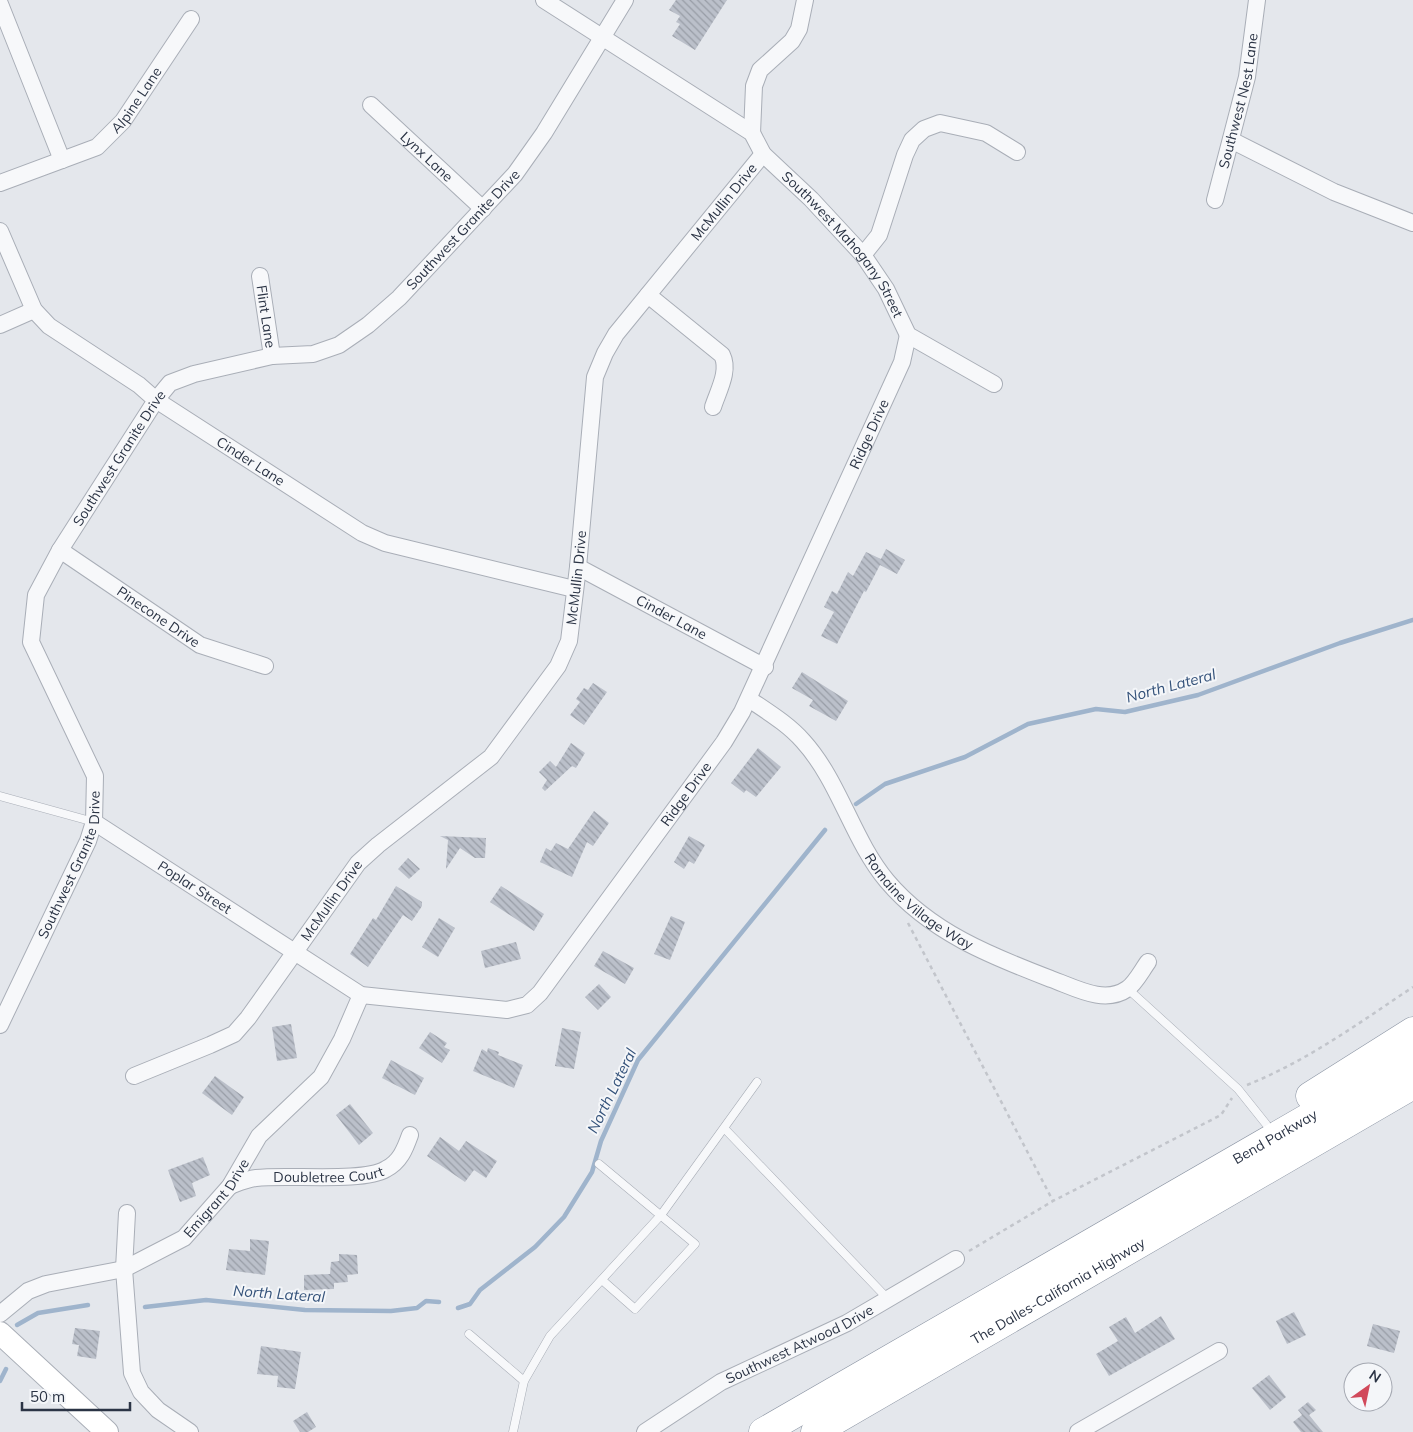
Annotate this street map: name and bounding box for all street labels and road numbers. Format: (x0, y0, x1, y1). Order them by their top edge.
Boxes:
street label: Southwest Nest Lane (1215, 32, 1262, 171)
street label: Alpine Lane (107, 63, 166, 137)
street label: Lynx Lane (396, 128, 457, 186)
street label: McMullin Drive (687, 160, 761, 244)
street label: Southwest Granite Drive (402, 166, 524, 294)
street label: Southwest Mahogany Street (778, 167, 907, 320)
street label: Flint Lane (252, 284, 280, 349)
street label: Southwest Granite Drive (69, 386, 170, 529)
street label: Ridge Drive (845, 396, 893, 472)
street label: Cinder Lane (213, 433, 288, 490)
street label: McMullin Drive (562, 530, 590, 626)
street label: Pinecone Drive (113, 582, 203, 651)
street label: Cinder Lane (633, 591, 710, 643)
street label: Ridge Drive (656, 758, 715, 830)
street label: Southwest Granite Drive (34, 791, 104, 941)
street label: Romaine Village Way (861, 850, 977, 954)
street label: McMullin Drive (297, 856, 366, 944)
street label: Poplar Street (154, 857, 235, 918)
street label: Bend Parkway (1229, 1105, 1321, 1168)
street label: Emigrant Drive (179, 1155, 253, 1242)
street label: Doubletree Court (273, 1162, 386, 1186)
street label: The Dalles-California Highway (968, 1233, 1149, 1349)
street label: Southwest Atwood Drive (723, 1301, 877, 1388)

